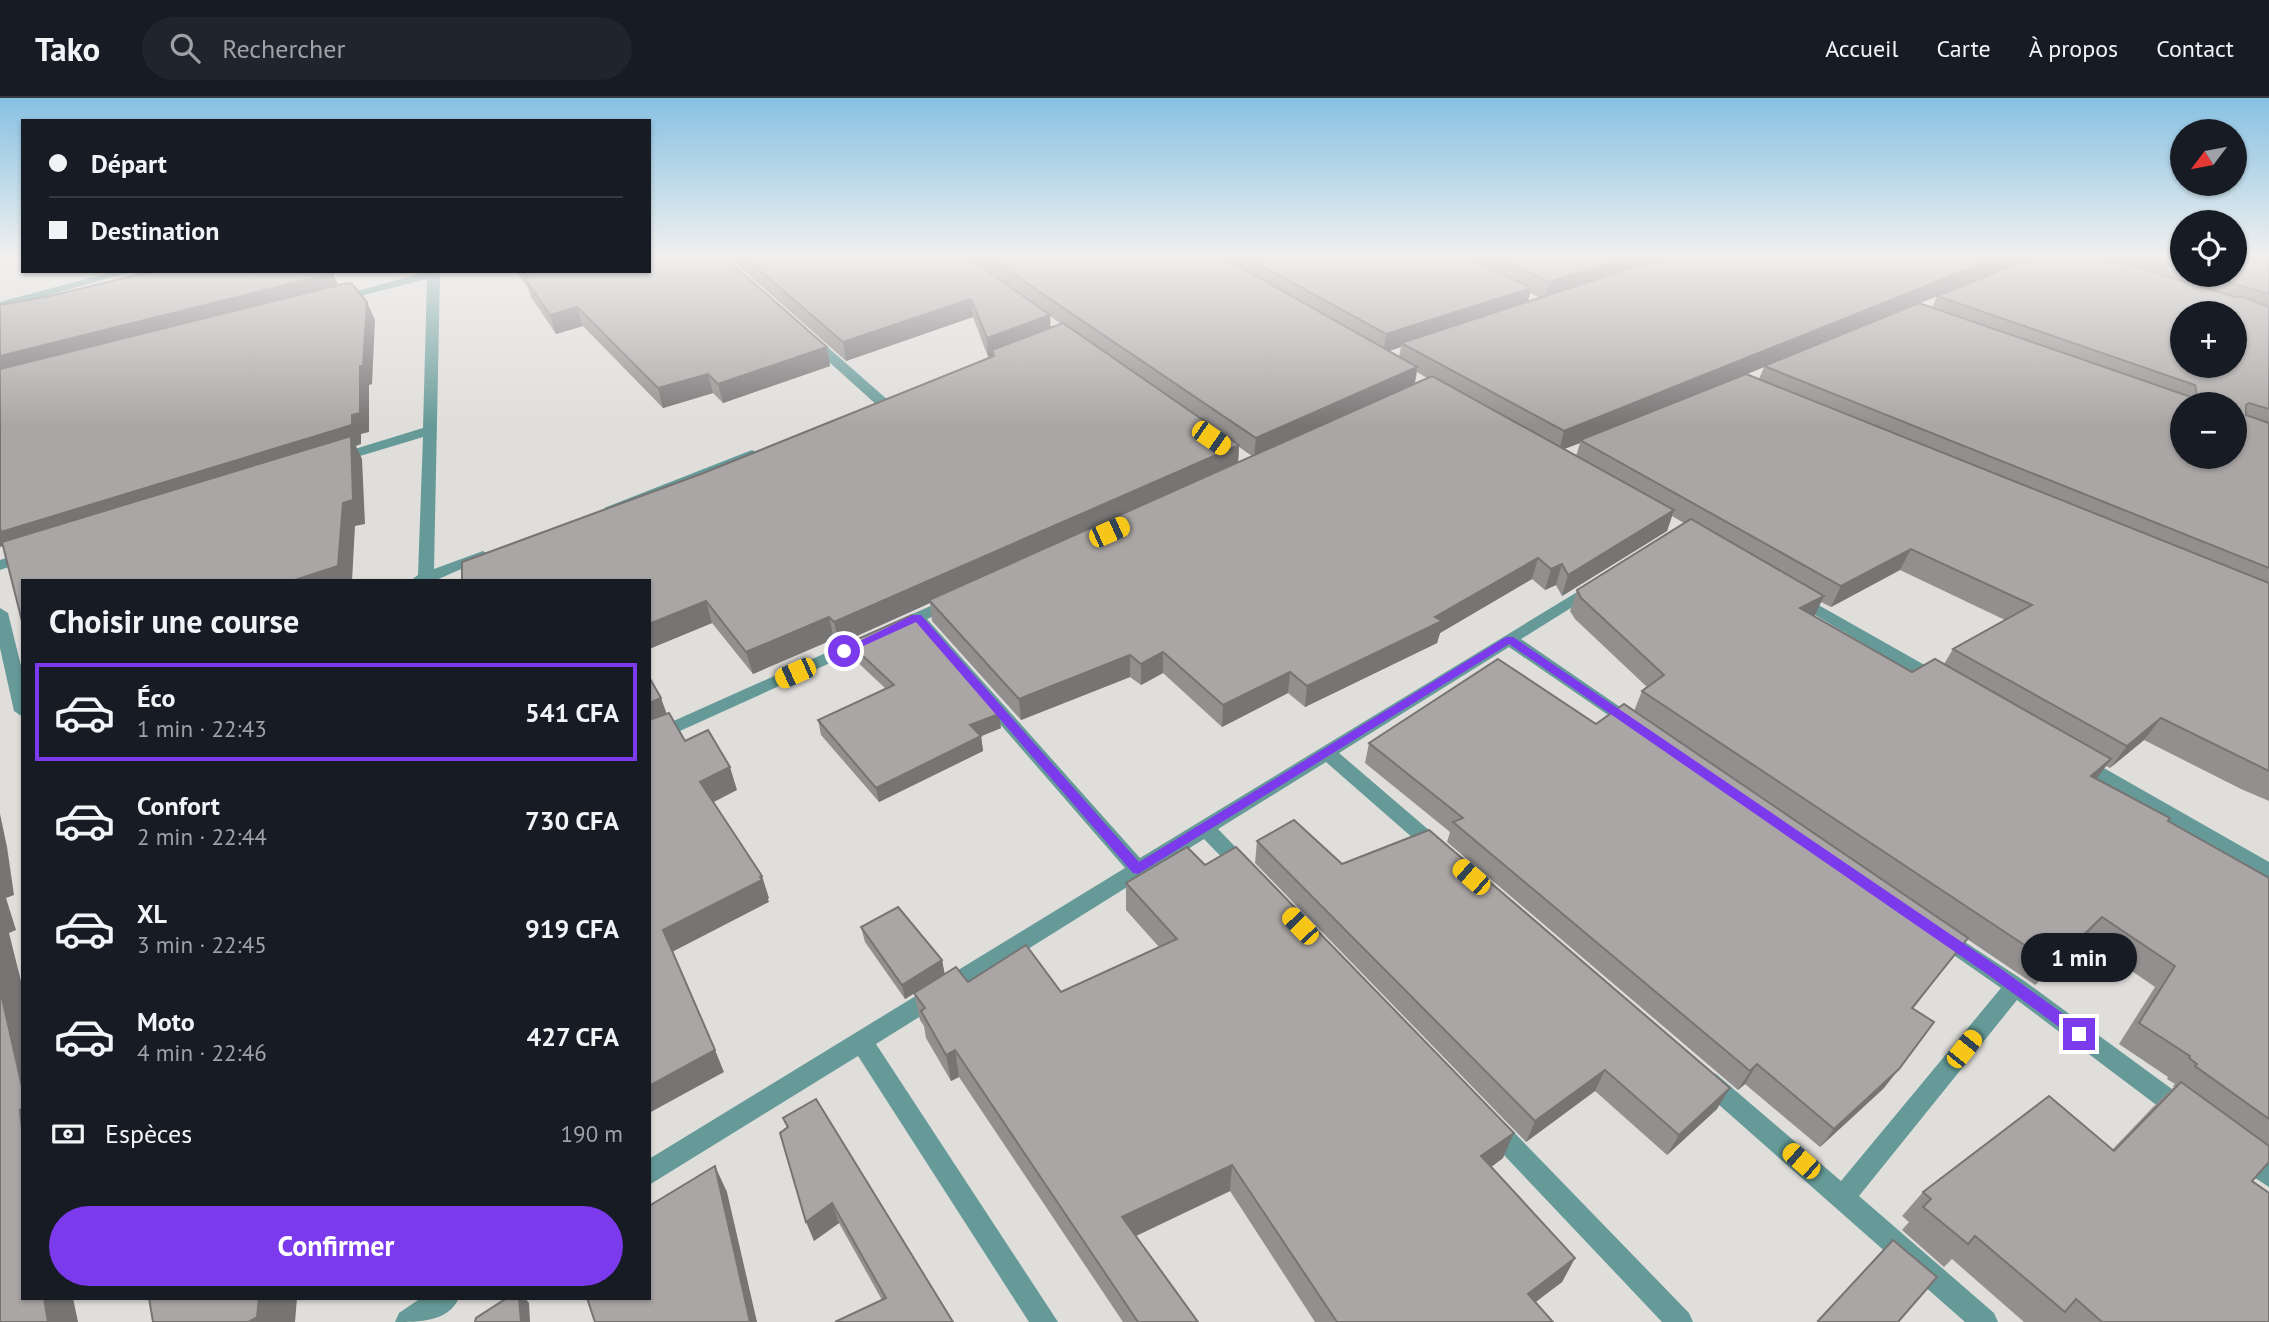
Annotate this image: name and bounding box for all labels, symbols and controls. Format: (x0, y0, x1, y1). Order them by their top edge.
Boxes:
search box (142, 17, 632, 80)
text: Tako (35, 27, 100, 70)
icon: search (166, 29, 204, 67)
text: Rechercher (222, 32, 345, 65)
text: Accueil (1825, 33, 1899, 64)
text: Carte (1937, 33, 1991, 64)
text: À propos (2029, 33, 2118, 64)
text: Contact (2156, 33, 2234, 64)
north arrow (2170, 119, 2247, 196)
map controls (2170, 119, 2247, 469)
text: Départ (91, 147, 167, 180)
button: locate (2170, 210, 2247, 287)
text: Destination (91, 214, 219, 247)
button: + (2170, 301, 2247, 378)
button: − (2170, 392, 2247, 469)
car (1188, 417, 1235, 459)
car (1086, 514, 1133, 550)
text: Choisir une course (49, 600, 299, 642)
route start (828, 635, 860, 667)
car (772, 655, 819, 691)
icon: car (53, 681, 116, 744)
text: Éco (137, 681, 175, 714)
text: 541 CFA (525, 696, 619, 729)
text: 1 min · 22:43 (137, 714, 267, 743)
icon: car (53, 789, 116, 852)
text: Confort (137, 789, 220, 822)
text: 730 CFA (525, 804, 619, 837)
text: 2 min · 22:44 (137, 822, 267, 851)
car (1449, 855, 1494, 899)
icon: car (53, 897, 116, 960)
text: XL (137, 897, 167, 930)
car (1278, 904, 1323, 948)
text: 919 CFA (525, 912, 619, 945)
text: 3 min · 22:45 (137, 930, 267, 959)
callout: 1 min (2021, 932, 2137, 982)
text: 1 min (2051, 943, 2107, 972)
icon: car (53, 1005, 116, 1068)
text: Moto (137, 1005, 195, 1038)
route end (2063, 1018, 2095, 1050)
text: 427 CFA (526, 1020, 619, 1053)
car (1943, 1026, 1986, 1072)
text: 4 min · 22:46 (137, 1038, 267, 1067)
icon: cash (49, 1115, 87, 1153)
text: Espèces (105, 1117, 192, 1150)
text: 190 m (561, 1119, 623, 1148)
car (1779, 1139, 1824, 1183)
button: Confirmer (49, 1206, 623, 1286)

